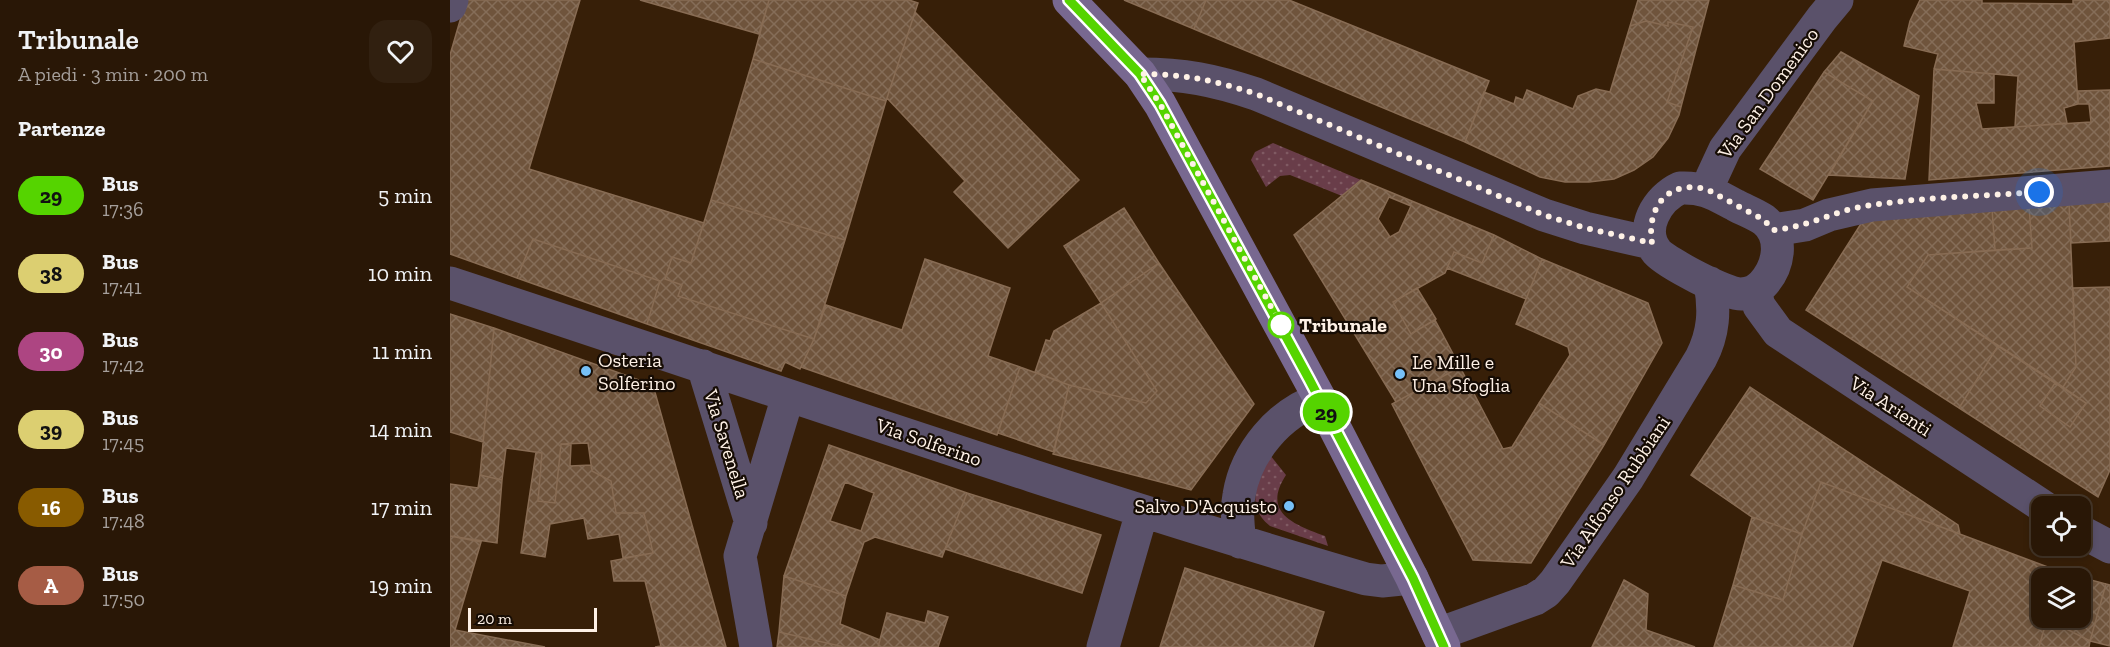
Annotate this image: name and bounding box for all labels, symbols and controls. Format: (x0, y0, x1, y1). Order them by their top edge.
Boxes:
button: heart (369, 20, 432, 83)
text: Tribunale (18, 23, 139, 56)
street label: Via San Domenico (1712, 23, 1824, 164)
text: A piedi · 3 min · 200 m (18, 62, 208, 86)
text: Partenze (18, 115, 105, 142)
text: Bus (102, 170, 139, 197)
your location (2024, 177, 2054, 207)
text: 5 min (378, 182, 432, 209)
text: 29 (40, 183, 62, 208)
text: 17:36 (102, 197, 144, 221)
text: Bus (102, 248, 139, 275)
text: 10 min (368, 260, 432, 287)
text: 38 (40, 261, 62, 286)
text: 17:41 (102, 275, 142, 299)
marker: Tribunale (1268, 312, 1294, 338)
place label: Tribunale (1299, 313, 1387, 337)
text: Bus (102, 326, 139, 353)
text: 11 min (372, 338, 432, 365)
text: 30 (39, 339, 63, 364)
place label: Osteria Solferino (598, 348, 676, 395)
place label: Le Mille e Una Sfoglia (1412, 350, 1511, 397)
text: 17:42 (102, 353, 144, 377)
marker: Osteria Solferino (579, 364, 593, 378)
marker: Le Mille e Una Sfoglia (1393, 367, 1407, 381)
street label: Via Arienti (1845, 370, 1937, 441)
street label: Via Savenella (699, 386, 755, 502)
line badge: 29 (1299, 392, 1353, 432)
text: 29 (1315, 400, 1337, 425)
text: Bus (102, 404, 139, 431)
street label: Via Alfonso Rubbiani (1554, 411, 1675, 574)
street label: Via Solferino (872, 412, 985, 471)
text: 14 min (369, 416, 432, 443)
text: 39 (40, 417, 62, 442)
text: 17:45 (102, 431, 144, 455)
text: Bus (102, 482, 139, 509)
text: 17 min (371, 494, 432, 521)
place label: Salvo D'Acquisto (1135, 494, 1277, 518)
text: 16 (41, 495, 61, 520)
map controls (2031, 496, 2091, 628)
button: locate (2031, 496, 2091, 556)
marker: Salvo D'Acquisto (1282, 499, 1296, 513)
text: 17:48 (102, 509, 145, 533)
text: Bus (102, 560, 139, 587)
button: layers (2031, 568, 2091, 628)
text: 19 min (369, 572, 432, 599)
text: A (44, 573, 58, 598)
text: 17:50 (102, 587, 145, 611)
scale bar (468, 605, 597, 632)
text: 20 m (477, 609, 512, 628)

